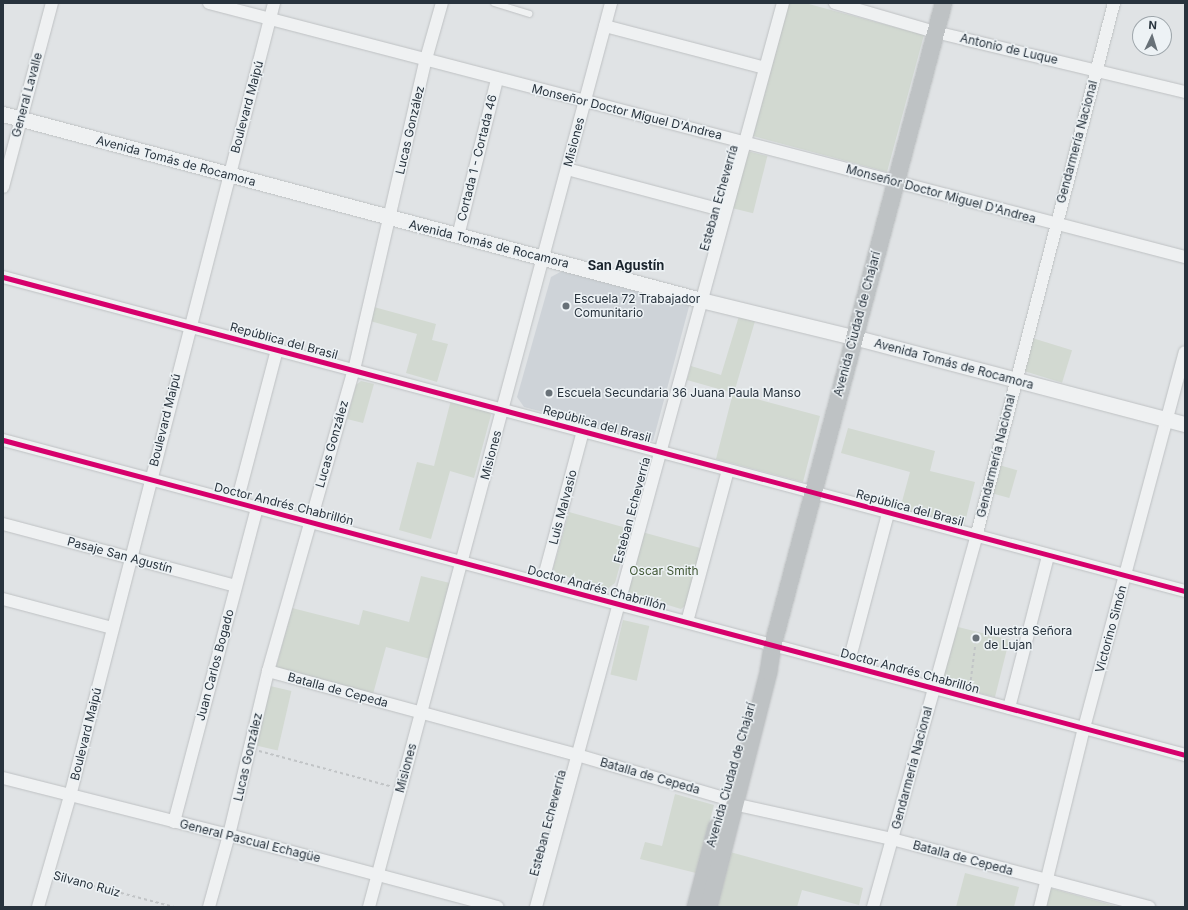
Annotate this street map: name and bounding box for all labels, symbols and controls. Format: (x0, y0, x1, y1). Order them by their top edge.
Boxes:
north arrow (1132, 16, 1172, 56)
text: N (1148, 18, 1157, 32)
street label: Antonio de Luque (959, 31, 1059, 67)
street label: General Lavalle (9, 51, 45, 139)
street label: Boulevard Maipú (228, 59, 266, 155)
street label: Gendarmería Nacional (1054, 79, 1100, 205)
street label: Monseñor Doctor Miguel D'Andrea (530, 81, 724, 143)
street label: Lucas González (393, 84, 427, 176)
street label: Cortada 1 - Cortada 46 (454, 93, 500, 223)
street label: Misiones (560, 116, 588, 168)
street label: Avenida Tomás de Rocamora (95, 133, 257, 189)
street label: Esteban Echeverría (697, 143, 741, 253)
street label: Monseñor Doctor Miguel D'Andrea (845, 162, 1037, 226)
street label: Avenida Tomás de Rocamora (407, 217, 571, 271)
street label: Avenida Ciudad de Chajarí (831, 250, 883, 398)
district label: San Agustín (588, 257, 664, 273)
place label: Escuela 72 Trabajador Comunitario (574, 292, 700, 320)
marker: Escuela 72 Trabajador Comunitario (561, 301, 571, 311)
street label: República del Brasil (228, 320, 340, 362)
street label: Avenida Tomás de Rocamora (873, 336, 1035, 392)
street label: Boulevard Maipú (146, 372, 184, 468)
place label: Escuela Secundaria 36 Juana Paula Manso (557, 386, 801, 400)
marker: Escuela Secundaria 36 Juana Paula Manso (544, 388, 554, 398)
street label: Gendarmería Nacional (974, 393, 1018, 519)
street label: Lucas González (313, 399, 351, 489)
street label: República del Brasil (541, 403, 653, 445)
street label: Misiones (477, 429, 505, 481)
street label: Esteban Echeverría (611, 455, 653, 565)
street label: Luis Malvasio (546, 468, 580, 546)
street label: Doctor Andrés Chabrillón (213, 480, 355, 528)
street label: República del Brasil (854, 487, 966, 529)
street label: Pasaje San Agustín (66, 534, 174, 576)
street label: Doctor Andrés Chabrillón (526, 563, 668, 613)
park label: Oscar Smith (629, 564, 699, 578)
street label: Victorino Simón (1092, 584, 1130, 674)
street label: Juan Carlos Bogado (193, 608, 237, 722)
place label: Nuestra Señora de Lujan (984, 624, 1072, 652)
marker: Nuestra Señora de Lujan (971, 633, 981, 643)
street label: Doctor Andrés Chabrillón (839, 646, 981, 696)
street label: Batalla de Cepeda (286, 670, 390, 710)
street label: Boulevard Maipú (67, 686, 105, 782)
street label: Avenida Ciudad de Chajarí (703, 701, 759, 849)
street label: Gendarmería Nacional (889, 705, 935, 831)
street label: Lucas González (231, 711, 265, 803)
street label: Misiones (392, 742, 420, 794)
street label: Batalla de Cepeda (598, 755, 702, 797)
street label: Esteban Echeverría (527, 768, 569, 878)
street label: General Pascual Echagüe (178, 817, 322, 865)
street label: Batalla de Cepeda (911, 838, 1015, 878)
street label: Silvano Ruiz (52, 868, 122, 900)

